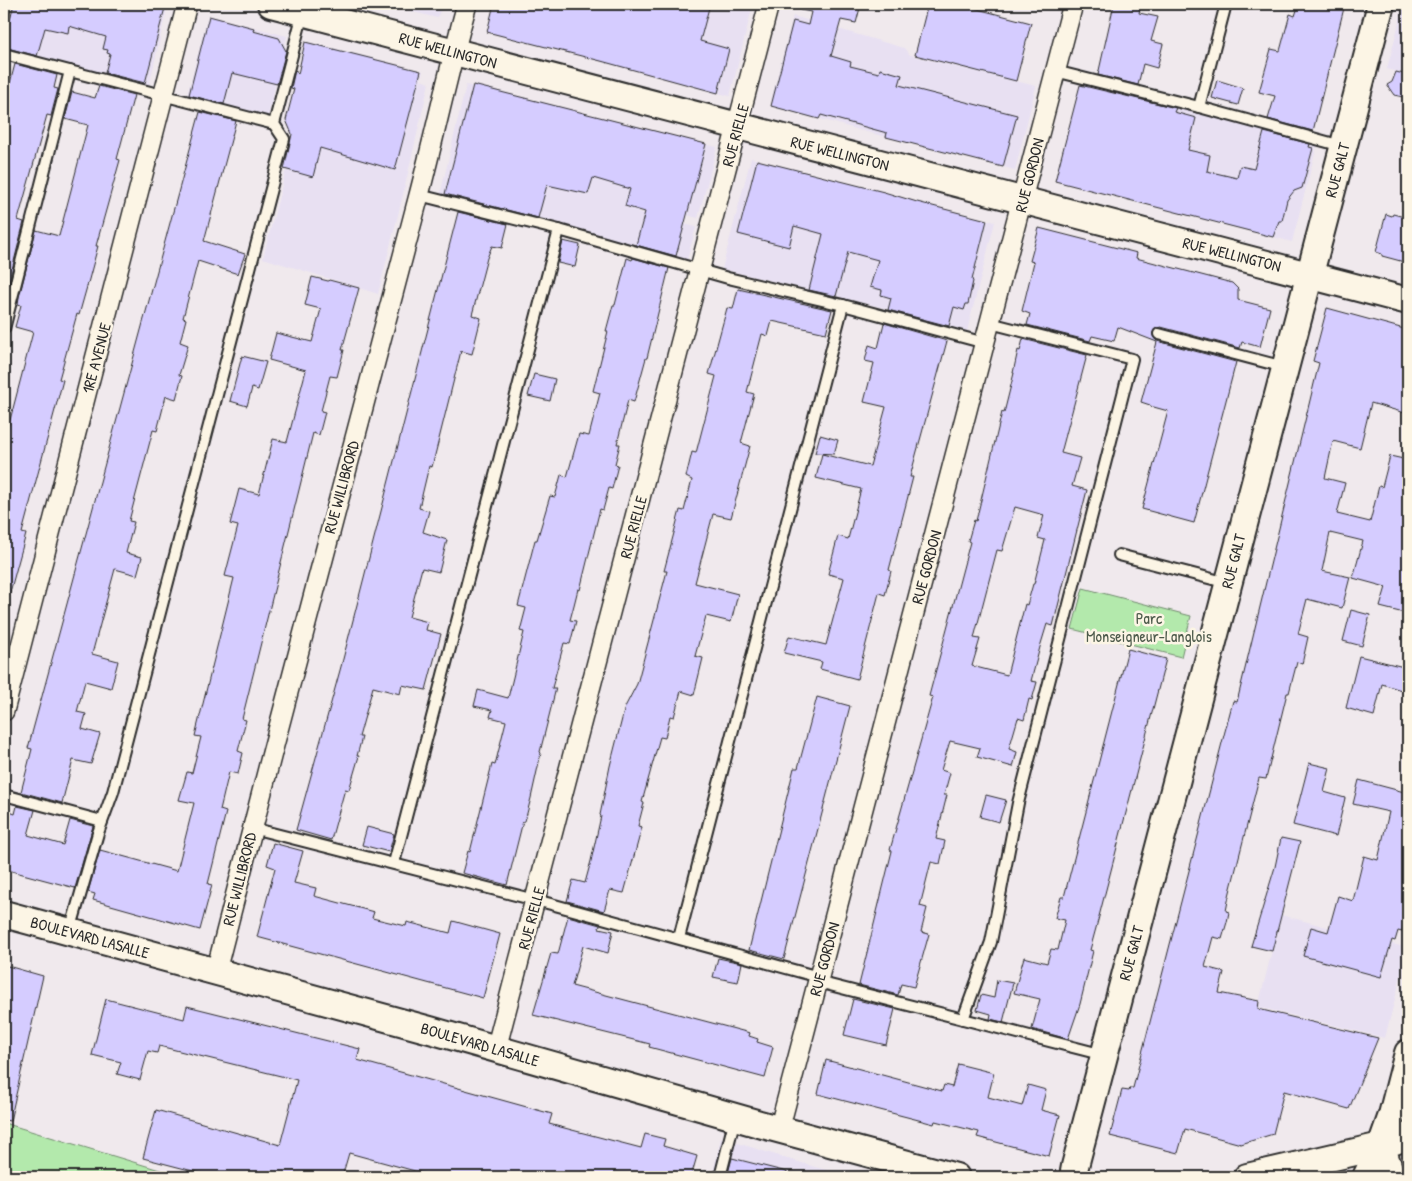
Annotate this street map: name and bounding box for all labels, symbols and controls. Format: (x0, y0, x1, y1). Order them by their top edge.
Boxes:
street label: RUE WELLINGTON (397, 26, 499, 74)
street label: RUE RIELLE (716, 101, 754, 169)
street label: RUE WELLINGTON (789, 130, 891, 176)
street label: RUE GORDON (1009, 136, 1049, 214)
street label: RUE GALT (1319, 140, 1355, 200)
street label: RUE WELLINGTON (1181, 231, 1283, 277)
street label: 1RE AVENUE (76, 320, 116, 396)
street label: RUE WILLIBRORD (318, 438, 364, 536)
street label: RUE RIELLE (614, 493, 652, 561)
street label: RUE GORDON (906, 528, 946, 606)
street label: RUE GALT (1216, 531, 1251, 591)
park label: Parc Monseigneur-Langlois (1086, 607, 1212, 647)
street label: RUE WILLIBRORD (217, 830, 261, 928)
street label: RUE RIELLE (512, 884, 550, 952)
street label: BOULEVARD LASALLE (28, 911, 152, 963)
street label: RUE GORDON (804, 920, 844, 998)
street label: RUE GALT (1113, 923, 1149, 983)
street label: BOULEVARD LASALLE (418, 1017, 542, 1071)

